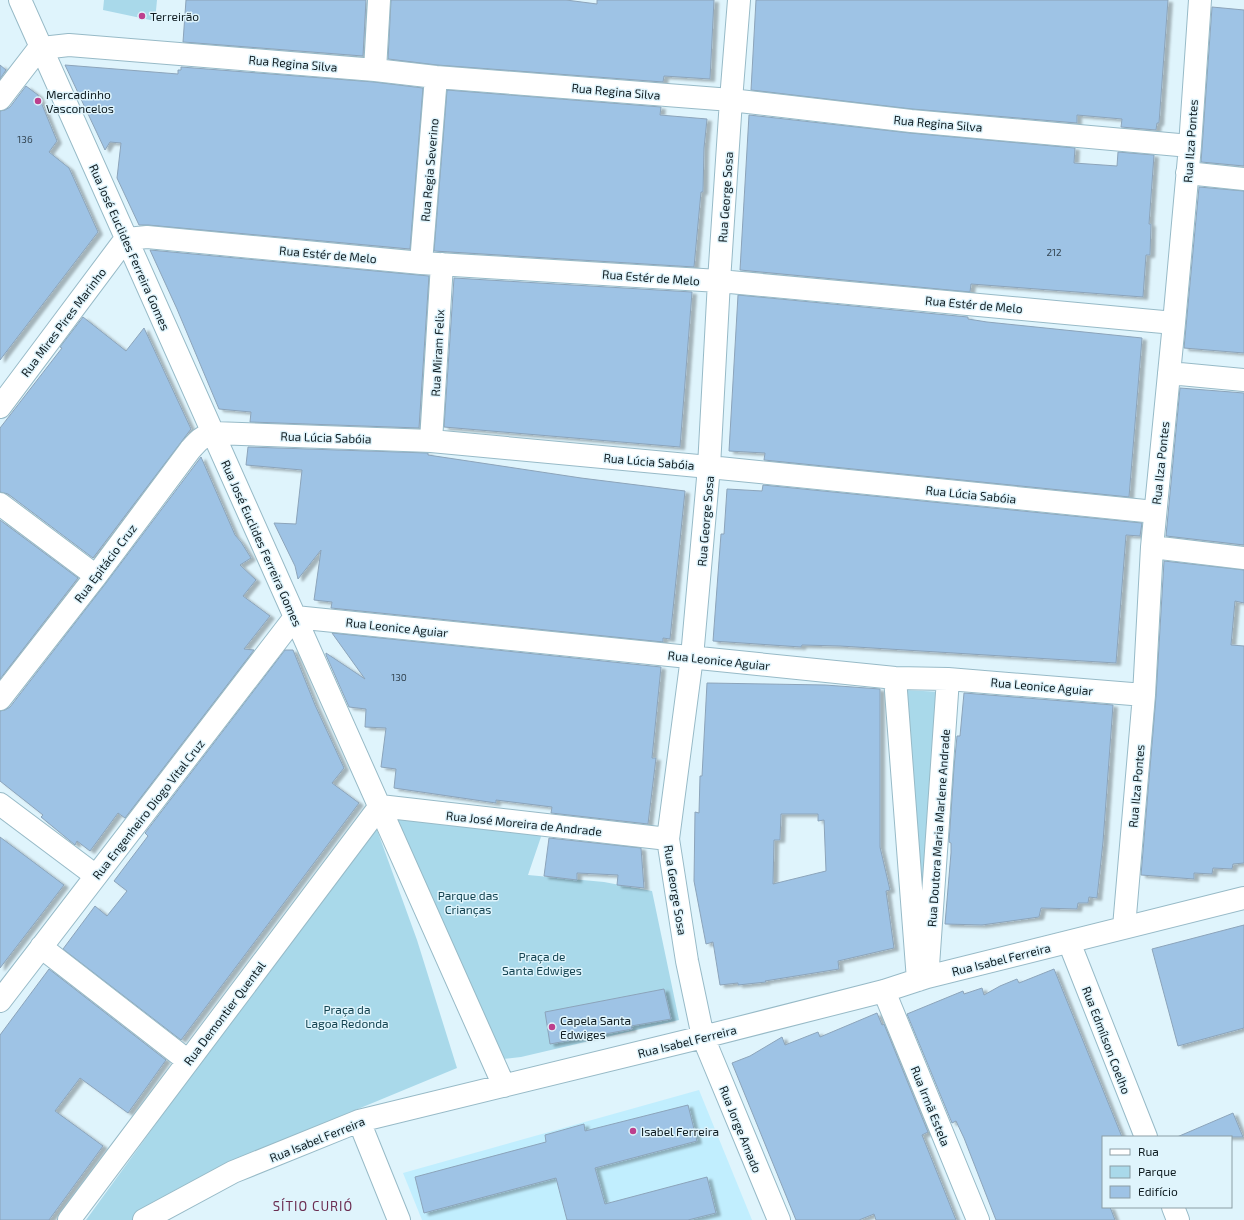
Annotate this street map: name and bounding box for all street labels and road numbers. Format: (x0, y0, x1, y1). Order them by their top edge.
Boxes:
street label: Rua Regina Silva (248, 52, 338, 74)
street label: Rua Regina Silva (571, 80, 661, 102)
street label: Rua Ilza Pontes (1180, 99, 1200, 183)
street label: Rua Regina Silva (893, 112, 983, 134)
street label: Rua Regia Severino (418, 118, 441, 222)
street label: Rua George Sosa (715, 151, 735, 243)
street label: Rua José Euclides Ferreira Gomes (87, 162, 173, 332)
street label: Rua Estér de Melo (279, 243, 378, 265)
street label: Rua Mires Pires Marinho (18, 265, 109, 379)
street label: Rua Estér de Melo (602, 267, 701, 287)
street label: Rua Estér de Melo (925, 293, 1024, 315)
street label: Rua Miram Felix (428, 308, 446, 397)
street label: Rua Ilza Pontes (1149, 421, 1171, 505)
street label: Rua Lúcia Sabóia (280, 428, 372, 446)
street label: Rua Lúcia Sabóia (603, 450, 695, 472)
street label: Rua José Euclides Ferreira Gomes (219, 458, 305, 628)
street label: Rua George Sosa (694, 475, 716, 567)
street label: Rua Lúcia Sabóia (925, 482, 1017, 506)
street label: Rua Epitácio Cruz (71, 521, 139, 605)
street label: Rua Leonice Aguiar (345, 615, 449, 639)
street label: Rua Leonice Aguiar (667, 648, 771, 672)
street label: Rua Leonice Aguiar (990, 675, 1094, 697)
street label: Rua Doutora Maria Marlene Andrade (924, 728, 952, 928)
street label: Rua Engenheiro Diogo Vital Cruz (89, 736, 207, 882)
street label: Rua Ilza Pontes (1125, 744, 1147, 828)
street label: Rua José Moreira de Andrade (445, 808, 603, 838)
street label: Rua George Sosa (662, 844, 690, 936)
street label: Rua Isabel Ferreira (950, 940, 1052, 978)
street label: Rua Demontier Quental (180, 958, 269, 1068)
street label: Rua Edmílson Coelho (1080, 984, 1134, 1096)
street label: Rua Isabel Ferreira (636, 1022, 738, 1060)
street label: Rua Irmã Estela (909, 1064, 953, 1148)
street label: Rua Jorge Amado (717, 1083, 765, 1175)
street label: Rua Isabel Ferreira (267, 1113, 367, 1165)

